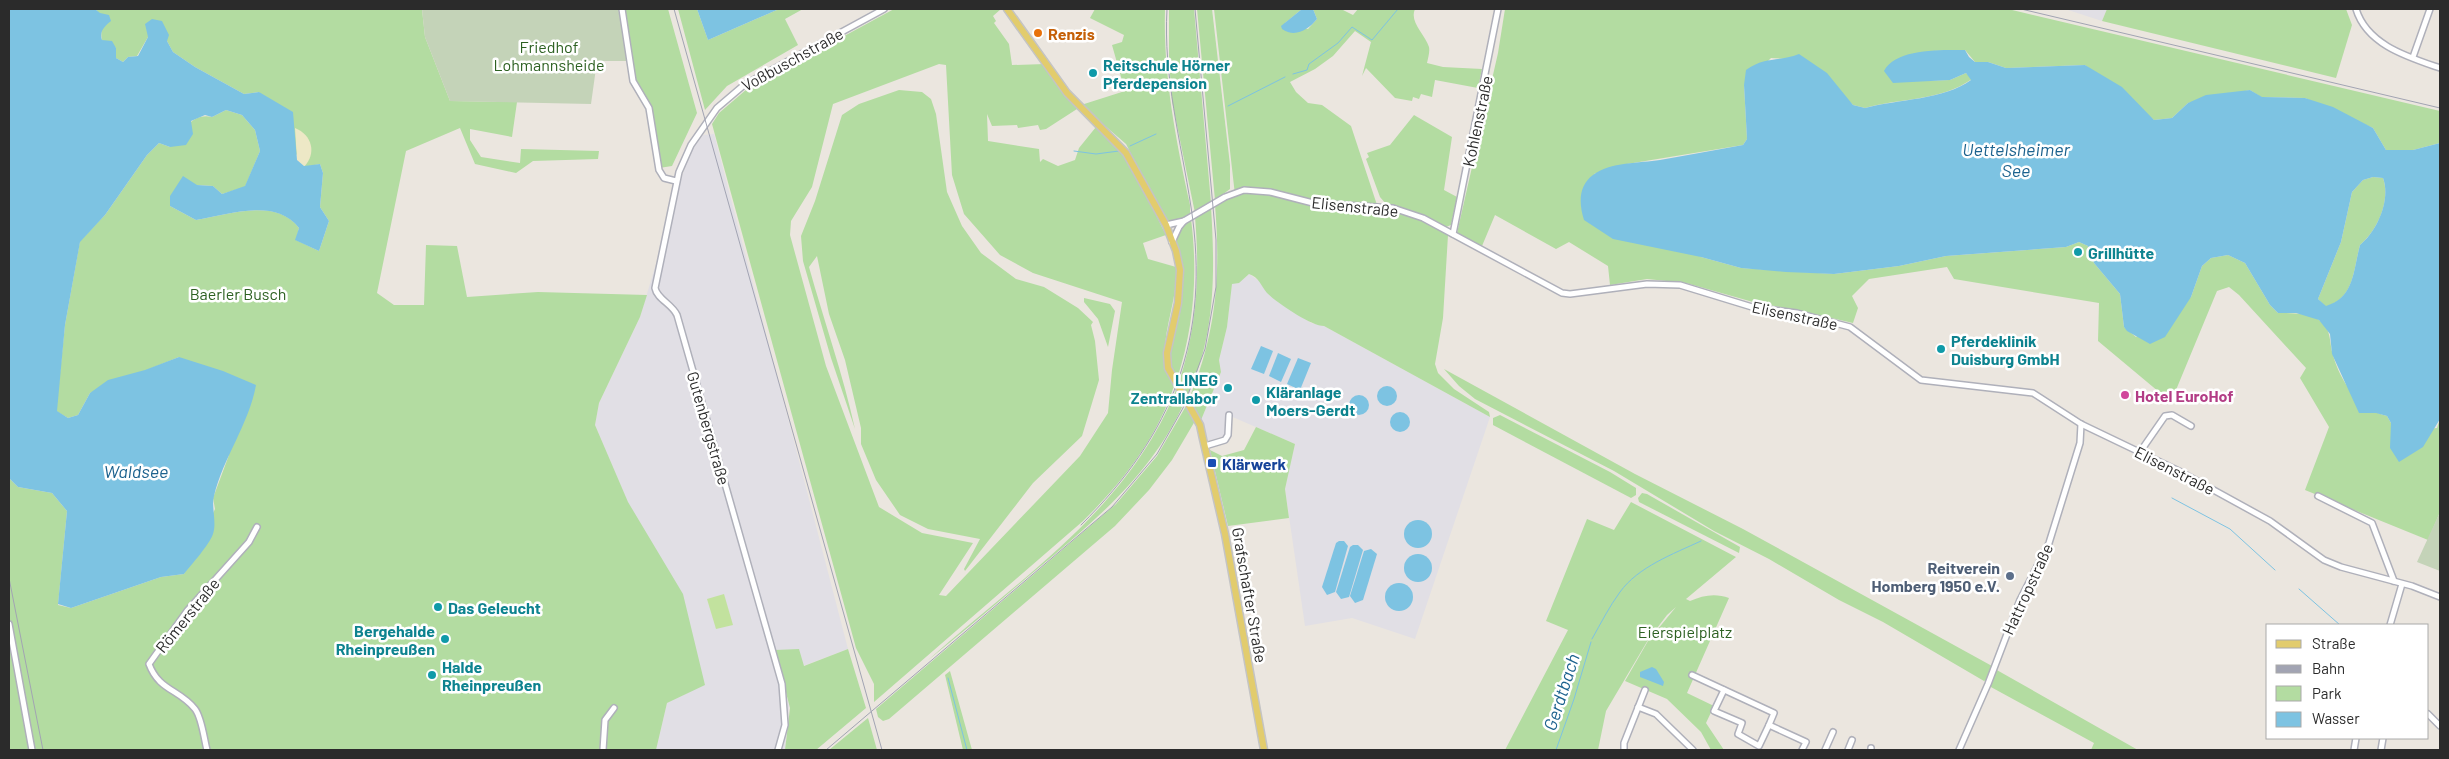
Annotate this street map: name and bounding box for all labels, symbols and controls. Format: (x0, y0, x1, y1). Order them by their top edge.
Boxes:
street label: Voßbuschstraße (738, 23, 846, 95)
place label: Renzis (1048, 24, 1095, 43)
marker: Renzis (1032, 27, 1044, 39)
park label: Friedhof Lohmannsheide (493, 37, 605, 74)
place label: Reitschule Hörner Pferdepension (1103, 55, 1230, 92)
marker: Reitschule Hörner Pferdepension (1087, 67, 1099, 79)
street label: Kohlenstraße (1458, 74, 1496, 168)
water label: Uettelsheimer See (1962, 138, 2070, 181)
street label: Elisenstraße (1311, 192, 1399, 220)
place label: Grillhütte (2088, 243, 2154, 262)
marker: Grillhütte (2072, 246, 2084, 258)
park label: Baerler Busch (190, 284, 286, 303)
street label: Elisenstraße (1750, 297, 1840, 333)
place label: Pferdeklinik Duisburg GmbH (1951, 331, 2060, 368)
marker: Pferdeklinik Duisburg GmbH (1935, 343, 1947, 355)
street label: Gutenbergstraße (684, 369, 734, 487)
place label: LINEG Zentrallabor (1131, 370, 1218, 407)
marker: LINEG Zentrallabor (1222, 382, 1234, 394)
place label: Kläranlage Moers-Gerdt (1266, 382, 1355, 419)
place label: Hotel EuroHof (2135, 386, 2233, 405)
marker: Hotel EuroHof (2119, 389, 2131, 401)
marker: Kläranlage Moers-Gerdt (1250, 394, 1262, 406)
street label: Elisenstraße (2132, 442, 2218, 498)
place label: Klärwerk (1222, 454, 1287, 473)
marker: Klärwerk (1206, 457, 1218, 469)
water label: Waldsee (104, 460, 168, 482)
street label: Grafschafter Straße (1229, 526, 1271, 664)
street label: Hattropstraße (1998, 540, 2056, 638)
place label: Reitverein Homberg 1950 e.V. (1872, 558, 2000, 595)
marker: Reitverein Homberg 1950 e.V. (2004, 570, 2016, 582)
street label: Römerstraße (151, 574, 223, 656)
place label: Das Geleucht (448, 598, 541, 617)
marker: Das Geleucht (432, 601, 444, 613)
place label: Bergehalde Rheinpreußen (336, 621, 435, 658)
park label: Eierspielplatz (1638, 622, 1732, 641)
legend (2266, 624, 2429, 739)
marker: Bergehalde Rheinpreußen (439, 633, 451, 645)
text: Straße (2312, 634, 2356, 652)
water label: Gerdtbach (1538, 651, 1584, 733)
place label: Halde Rheinpreußen (442, 657, 541, 694)
text: Bahn (2312, 659, 2345, 677)
marker: Halde Rheinpreußen (426, 669, 438, 681)
text: Park (2312, 684, 2342, 702)
text: Wasser (2312, 709, 2360, 727)

